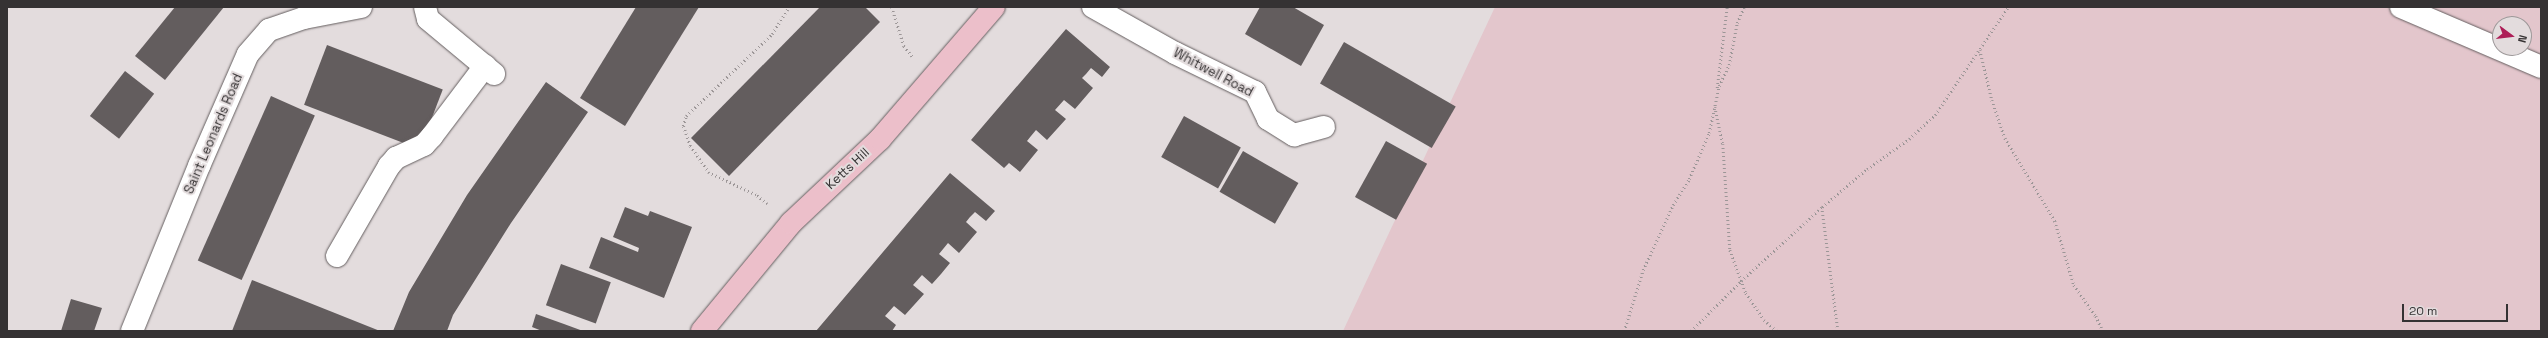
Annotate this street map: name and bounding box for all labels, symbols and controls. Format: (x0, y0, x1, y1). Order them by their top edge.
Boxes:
north arrow (2492, 16, 2532, 56)
text: N (2515, 33, 2530, 44)
street label: Whitwell Road (1170, 45, 1256, 101)
street label: Saint Leonards Road (182, 72, 246, 196)
street label: Ketts Hill (823, 145, 873, 193)
scale bar (2404, 296, 2510, 322)
text: 20 m (2409, 303, 2437, 319)

